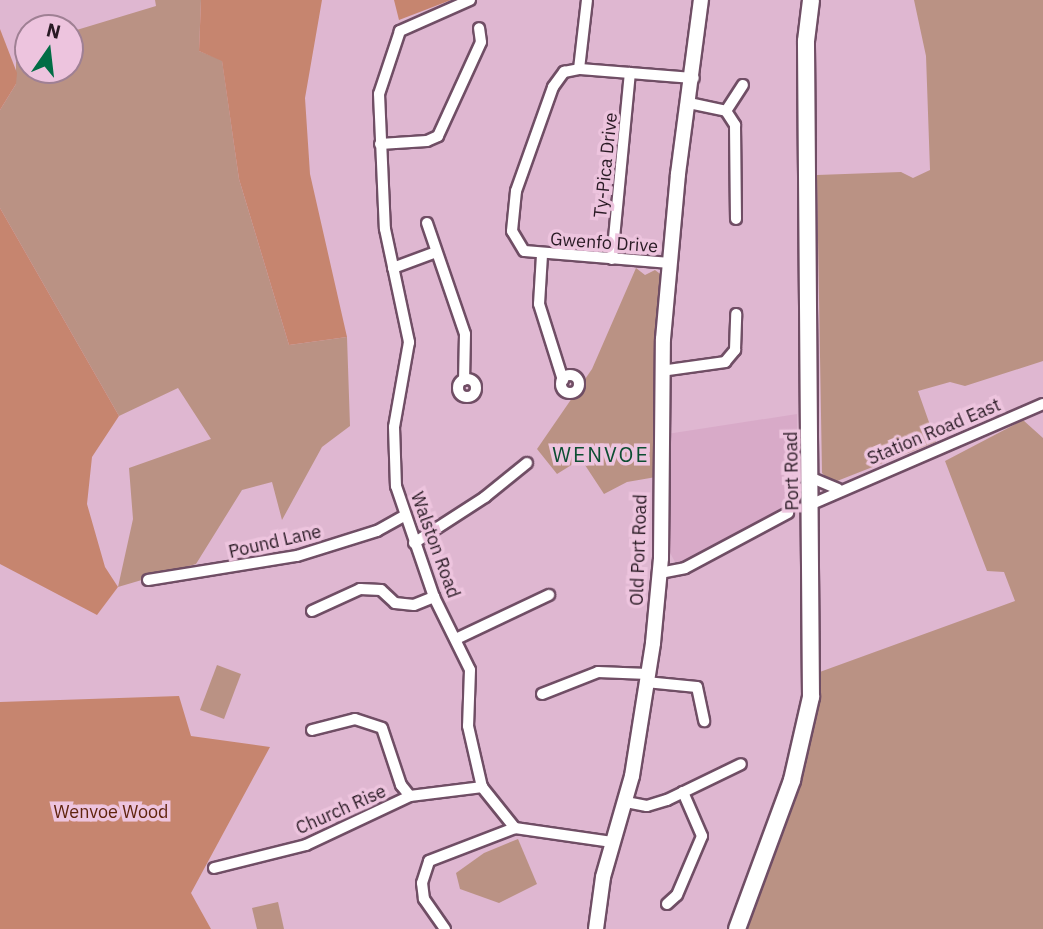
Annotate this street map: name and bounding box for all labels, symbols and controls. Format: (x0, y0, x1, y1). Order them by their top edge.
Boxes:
north arrow (14, 14, 84, 84)
text: N (44, 17, 63, 44)
street label: Ty-Pica Drive (590, 111, 622, 219)
street label: Gwenfo Drive (549, 228, 659, 258)
street label: Station Road East (864, 394, 1004, 470)
street label: Port Road (781, 431, 803, 511)
district label: WENVOE (553, 441, 649, 467)
street label: Walston Road (406, 489, 464, 601)
street label: Old Port Road (626, 494, 652, 606)
street label: Pound Lane (227, 521, 323, 563)
street label: Church Rise (293, 781, 389, 839)
park label: Wenvoe Wood (53, 801, 169, 823)

